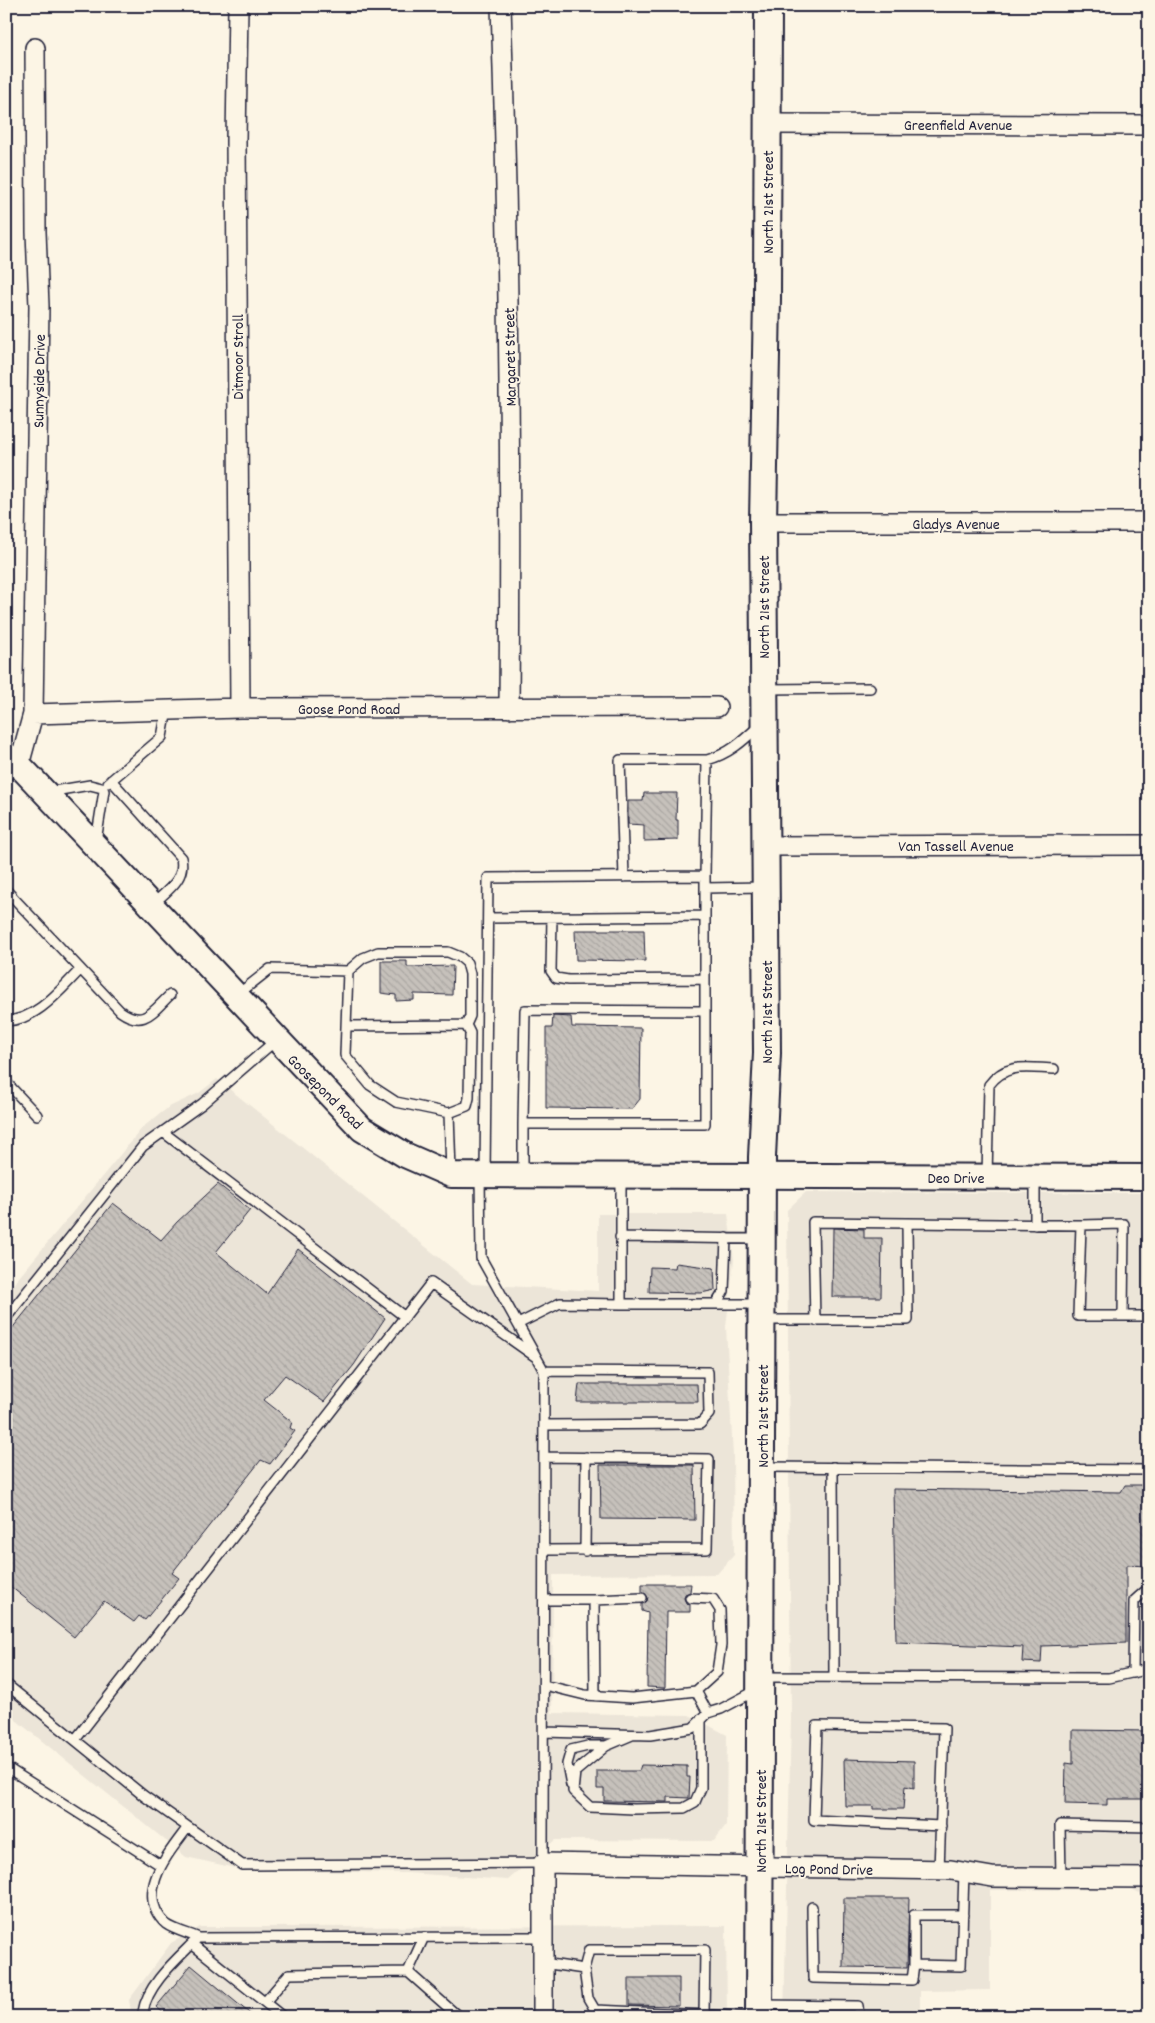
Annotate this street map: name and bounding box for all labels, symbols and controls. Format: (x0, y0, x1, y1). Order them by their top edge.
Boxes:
street label: Greenfield Avenue (904, 115, 1012, 138)
street label: North 21st Street (758, 150, 781, 254)
street label: Margaret Street (499, 307, 524, 407)
street label: Ditmoor Stroll (228, 314, 251, 400)
street label: Sunnyside Drive (28, 334, 53, 428)
street label: Gladys Avenue (912, 514, 1000, 537)
street label: North 21st Street (754, 555, 777, 659)
street label: Goose Pond Road (298, 699, 400, 722)
street label: Van Tassell Avenue (898, 836, 1014, 859)
street label: North 21st Street (757, 960, 780, 1064)
street label: Goosepond Road (281, 1050, 367, 1136)
street label: Deo Drive (928, 1168, 984, 1191)
street label: North 21st Street (753, 1364, 776, 1468)
street label: North 21st Street (751, 1769, 774, 1873)
street label: Log Pond Drive (785, 1858, 873, 1883)

